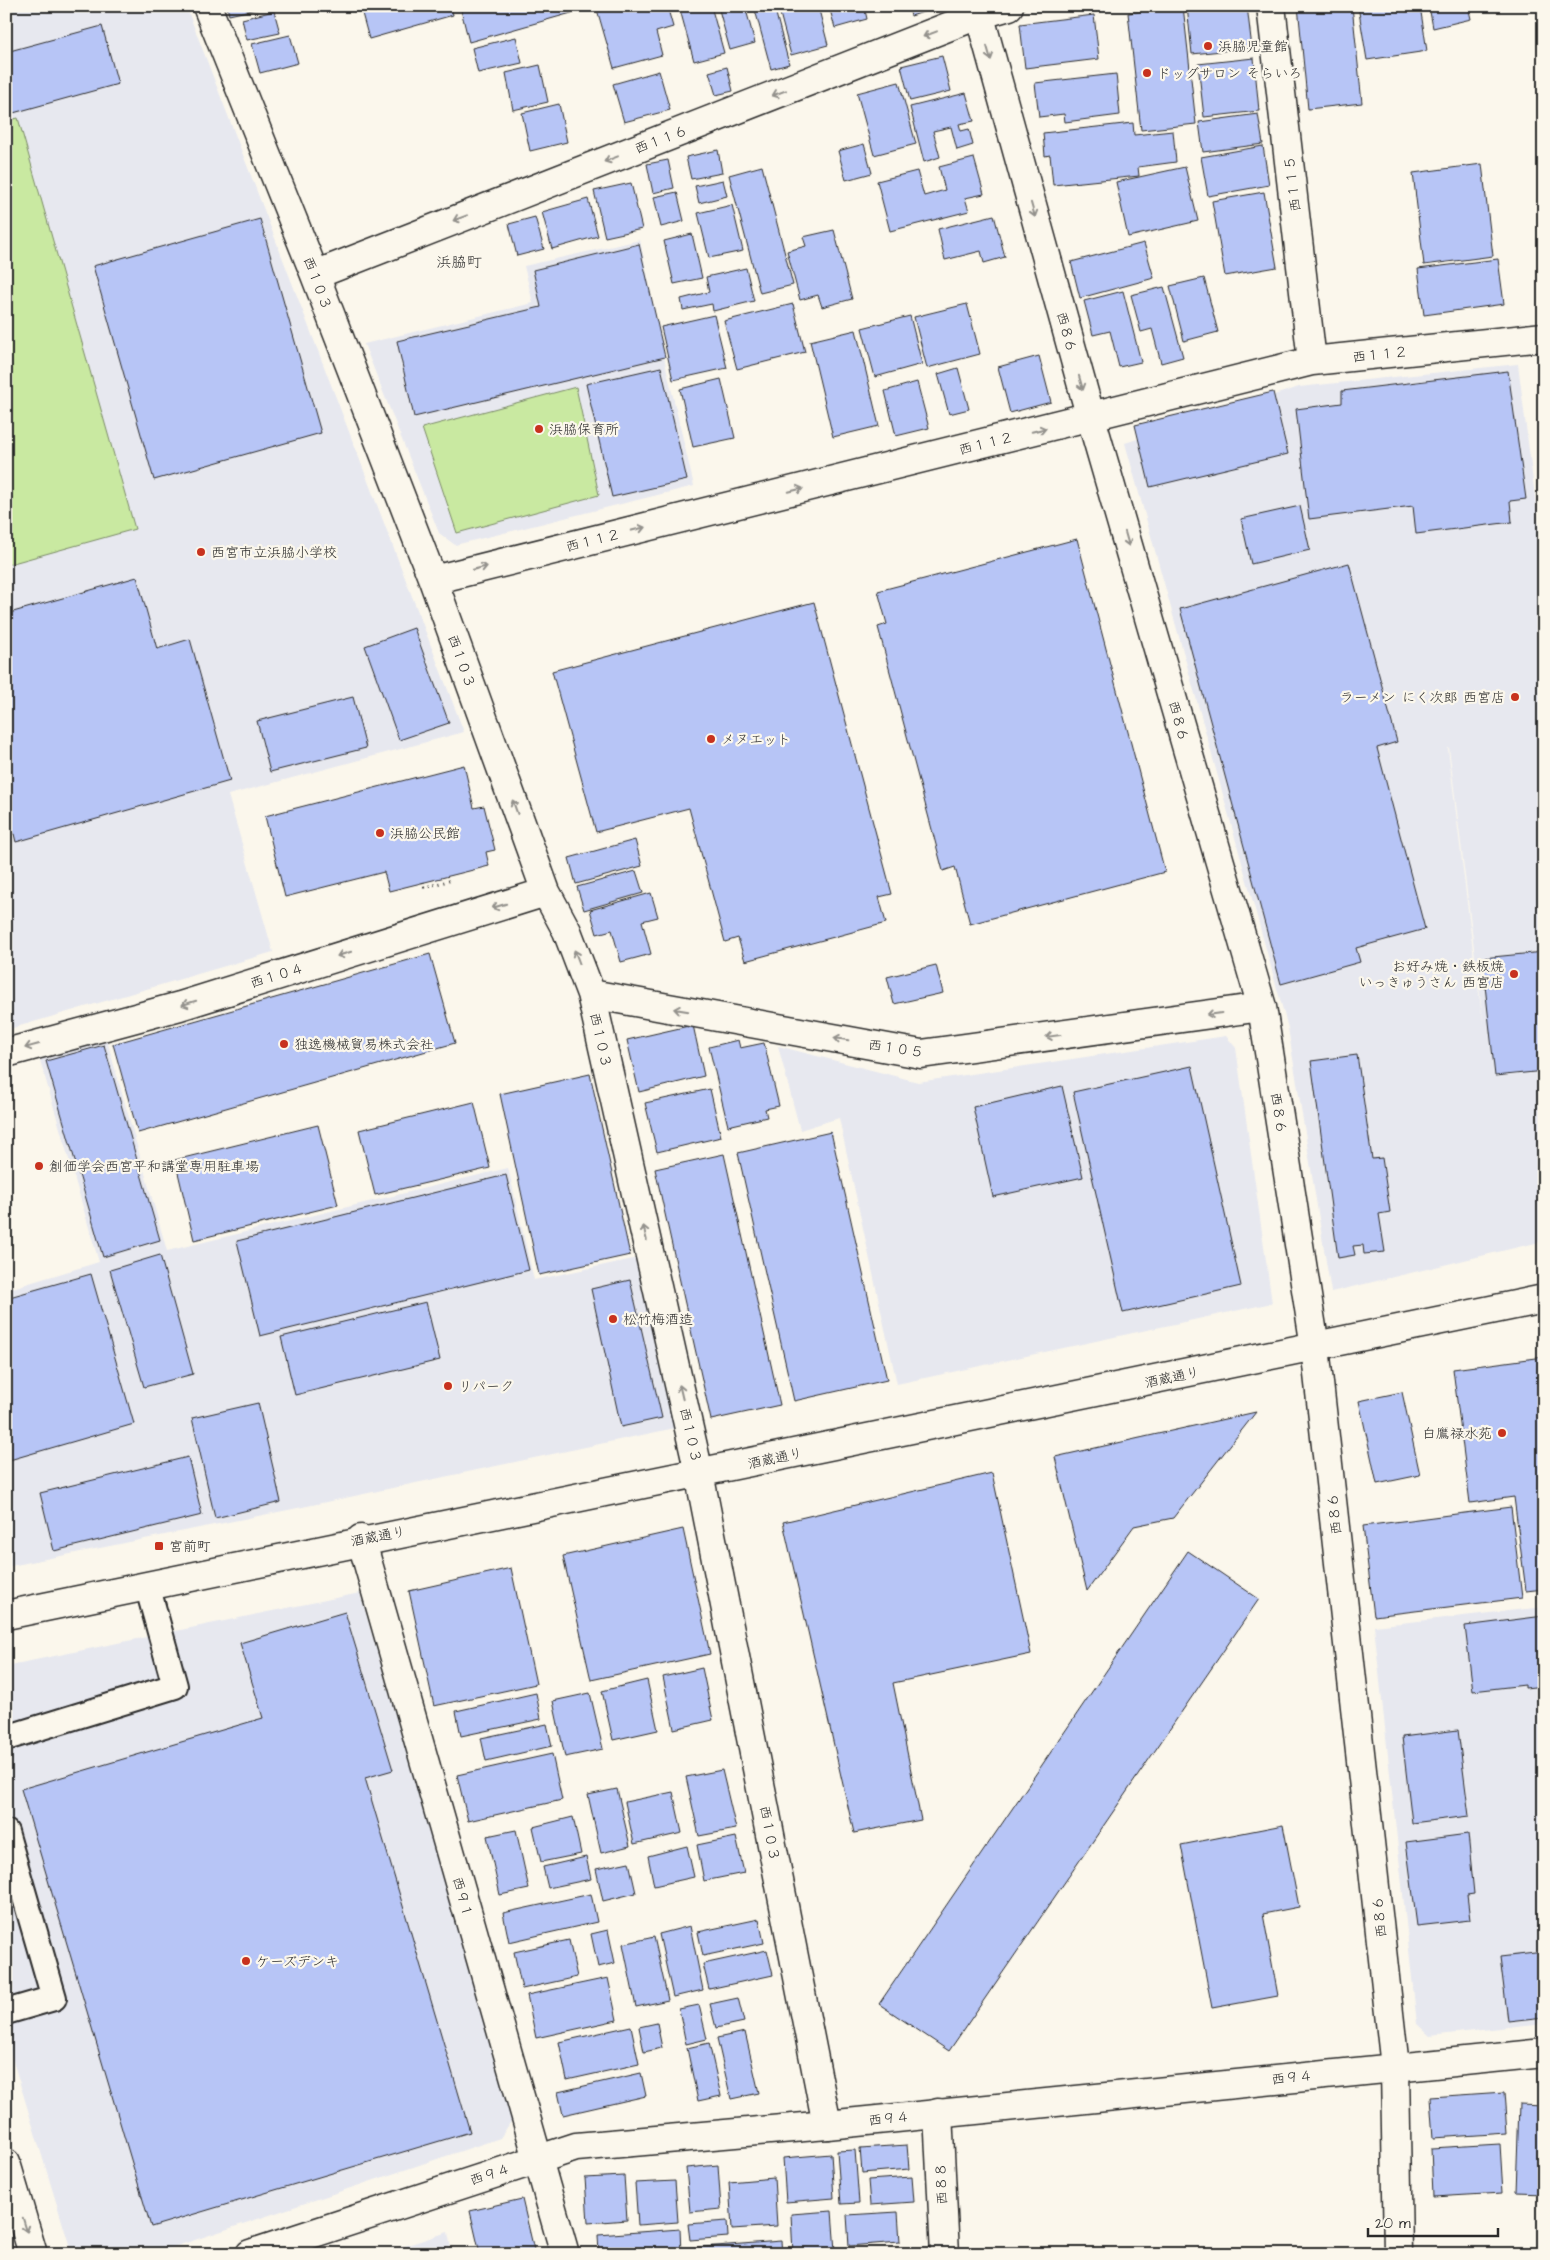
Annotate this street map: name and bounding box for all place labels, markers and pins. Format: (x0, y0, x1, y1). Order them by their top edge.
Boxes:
place label: 浜脇児童館 (1218, 37, 1288, 57)
marker: 浜脇児童館 (1202, 40, 1214, 52)
place label: ドッグサロン そらいろ (1157, 64, 1303, 84)
marker: ドッグサロン そらいろ (1141, 67, 1153, 79)
place label: 浜脇保育所 (549, 420, 619, 440)
marker: 浜脇保育所 (533, 423, 545, 435)
place label: 西宮市立浜脇小学校 (211, 543, 337, 563)
marker: 西宮市立浜脇小学校 (195, 546, 207, 558)
place label: ラーメン にく次郎 西宮店 (1340, 688, 1505, 708)
marker: ラーメン にく次郎 西宮店 (1509, 691, 1521, 703)
place label: メヌエット (721, 730, 791, 750)
marker: メヌエット (705, 733, 717, 745)
place label: 浜脇公民館 (390, 824, 460, 844)
marker: 浜脇公民館 (374, 827, 386, 839)
place label: お好み焼・鉄板焼 いっきゅうさん 西宮店 (1359, 957, 1504, 993)
marker: お好み焼・鉄板焼 いっきゅうさん 西宮店 (1508, 968, 1520, 980)
place label: 独逸機械貿易株式会社 (294, 1035, 434, 1055)
marker: 独逸機械貿易株式会社 (278, 1038, 290, 1050)
place label: 創価学会西宮平和講堂専用駐車場 (49, 1157, 259, 1177)
marker: 創価学会西宮平和講堂専用駐車場 (33, 1160, 45, 1172)
place label: 松竹梅酒造 (623, 1310, 693, 1330)
marker: 松竹梅酒造 (607, 1313, 619, 1325)
place label: リパーク (458, 1377, 514, 1397)
marker: リパーク (442, 1380, 454, 1392)
place label: 白鷹禄水苑 (1422, 1424, 1492, 1444)
marker: 白鷹禄水苑 (1496, 1427, 1508, 1439)
place label: 宮前町 (169, 1537, 211, 1557)
marker: 宮前町 (153, 1540, 165, 1552)
place label: ケーズデンキ (256, 1952, 339, 1972)
marker: ケーズデンキ (240, 1955, 252, 1967)

